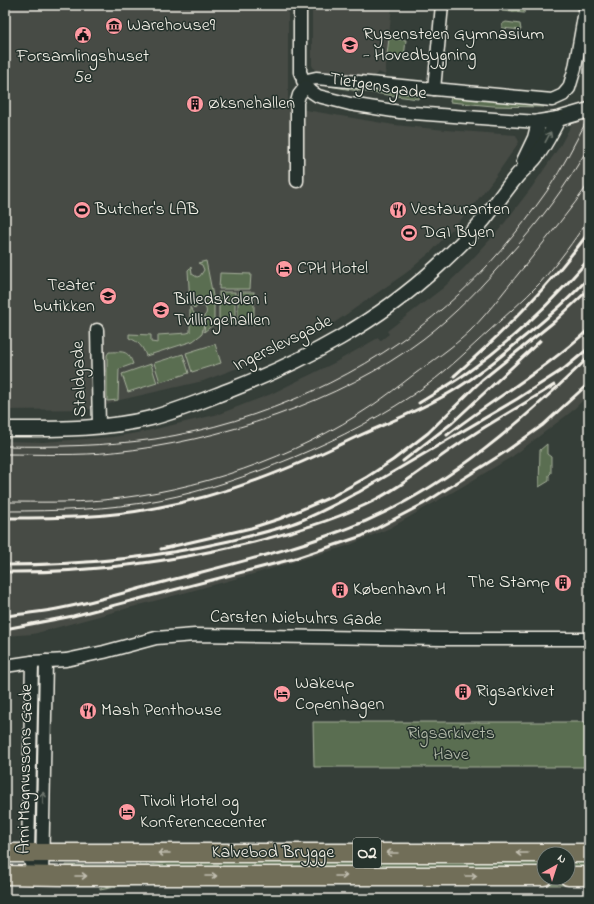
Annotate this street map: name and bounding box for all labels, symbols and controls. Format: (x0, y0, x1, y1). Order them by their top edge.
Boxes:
place label: Warehouse9 (127, 13, 216, 39)
museum icon: Warehouse9 (104, 16, 124, 36)
place label: Rysensteen Gymnasium - Hovedbygning (363, 22, 544, 70)
public building icon: Forsamlingshuset 5e (73, 25, 93, 45)
school or university icon: Rysensteen Gymnasium - Hovedbygning (340, 35, 360, 55)
place label: Forsamlingshuset 5e (16, 44, 149, 91)
street label: Tietgensgade (327, 67, 429, 109)
place label: Øksnehallen (208, 91, 295, 117)
building icon: Øksnehallen (185, 94, 205, 114)
one-way arrow (545, 131, 553, 143)
place label: Butcher's LAB (94, 197, 199, 223)
place label: Vestauranten (410, 197, 510, 223)
sports icon: Butcher's LAB (72, 200, 92, 220)
restaurant icon: Vestauranten (388, 200, 408, 220)
place label: DGI Byen (421, 220, 494, 246)
sports icon: DGI Byen (399, 223, 419, 243)
place label: CPH Hotel (297, 256, 368, 282)
hotel icon: CPH Hotel (274, 259, 294, 279)
place label: Teater butikken (33, 273, 95, 320)
school or university icon: Teater butikken (98, 286, 118, 306)
place label: Billedskolen i Tvillingehallen (173, 287, 270, 335)
school or university icon: Billedskolen i Tvillingehallen (151, 300, 171, 320)
street label: Ingerslevsgade (229, 308, 338, 380)
street label: Staldgade (66, 339, 95, 418)
place label: The Stamp (467, 570, 550, 596)
building icon: The Stamp (553, 573, 573, 593)
place label: København H (353, 577, 446, 603)
building icon: København H (330, 580, 350, 600)
street label: Carsten Niebuhrs Gade (210, 605, 383, 634)
place label: Wakeup Copenhagen (295, 671, 384, 719)
place label: Rigsarkivet (476, 679, 554, 706)
building icon: Rigsarkivet (453, 682, 473, 702)
street label: Arni Magnussons Gade (12, 683, 42, 855)
hotel icon: Wakeup Copenhagen (272, 684, 292, 704)
place label: Mash Penthouse (101, 698, 222, 724)
restaurant icon: Mash Penthouse (78, 701, 98, 721)
park label: Rigsarkivets Have (407, 721, 495, 768)
place label: Tivoli Hotel og Konferencecenter (140, 789, 267, 836)
one-way arrow (39, 792, 47, 805)
hotel icon: Tivoli Hotel og Konferencecenter (117, 802, 137, 822)
road number: O2 (353, 838, 381, 868)
street label: Kalvebod Brygge (212, 840, 335, 867)
north arrow (536, 846, 576, 886)
one-way arrow (158, 849, 171, 857)
one-way arrow (386, 849, 399, 857)
one-way arrow (516, 849, 529, 857)
text: N (554, 850, 570, 868)
one-way arrow (74, 872, 87, 880)
one-way arrow (204, 872, 217, 880)
one-way arrow (334, 872, 347, 880)
one-way arrow (464, 872, 477, 880)

